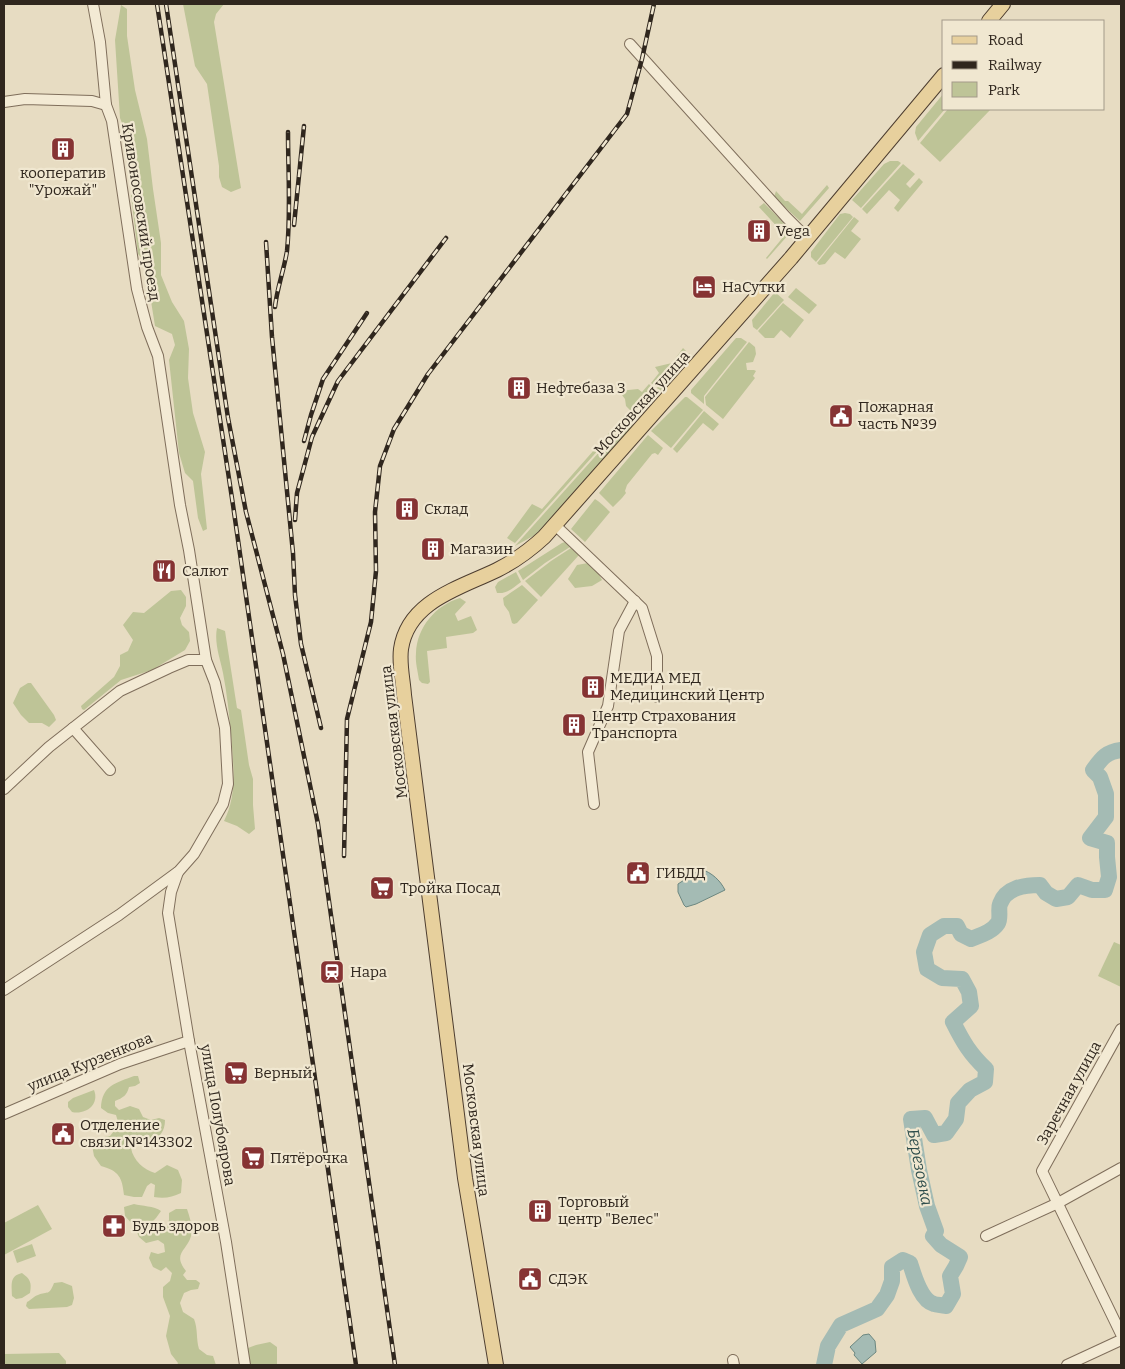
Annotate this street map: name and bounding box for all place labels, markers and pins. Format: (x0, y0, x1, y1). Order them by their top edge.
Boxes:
building icon: кооператив "Урожай" (50, 136, 76, 162)
place label: кооператив "Урожай" (20, 164, 106, 199)
building icon: Vega (746, 218, 772, 244)
place label: Vega (776, 222, 810, 240)
hotel icon: НаСутки (691, 274, 717, 300)
place label: НаСутки (722, 278, 785, 296)
building icon: Нефтебаза 3 (506, 375, 532, 401)
place label: Нефтебаза 3 (536, 379, 626, 397)
place label: Пожарная часть №39 (857, 398, 937, 433)
public building icon: Пожарная часть №39 (828, 403, 854, 429)
building icon: Склад (394, 496, 420, 522)
place label: Склад (424, 500, 468, 518)
building icon: Магазин (420, 536, 446, 562)
place label: Магазин (450, 540, 513, 558)
restaurant icon: Салют (151, 558, 177, 584)
place label: Салют (182, 562, 229, 580)
place label: МЕДИА МЕД Медицинский Центр (610, 669, 765, 704)
building icon: МЕДИА МЕД Медицинский Центр (580, 674, 606, 700)
place label: Центр Страхования Транспорта (592, 707, 736, 742)
building icon: Центр Страхования Транспорта (561, 712, 587, 738)
public building icon: ГИБДД (625, 860, 651, 886)
place label: ГИБДД (656, 864, 706, 882)
supermarket icon: Тройка Посад (369, 875, 395, 901)
place label: Тройка Посад (400, 879, 500, 897)
station icon: Нара (319, 959, 345, 985)
place label: Нара (350, 963, 387, 981)
supermarket icon: Верный (223, 1060, 249, 1086)
place label: Верный (254, 1064, 313, 1082)
place label: Отделение связи №143302 (80, 1116, 193, 1151)
public building icon: Отделение связи №143302 (50, 1121, 76, 1147)
supermarket icon: Пятёрочка (240, 1145, 266, 1171)
place label: Пятёрочка (270, 1149, 348, 1167)
place label: Торговый центр "Велес" (558, 1193, 659, 1228)
building icon: Торговый центр "Велес" (527, 1198, 553, 1224)
pharmacy icon: Будь здоров (101, 1213, 127, 1239)
place label: Будь здоров (132, 1217, 219, 1235)
public building icon: СДЭК (517, 1266, 543, 1292)
place label: СДЭК (548, 1270, 588, 1288)

